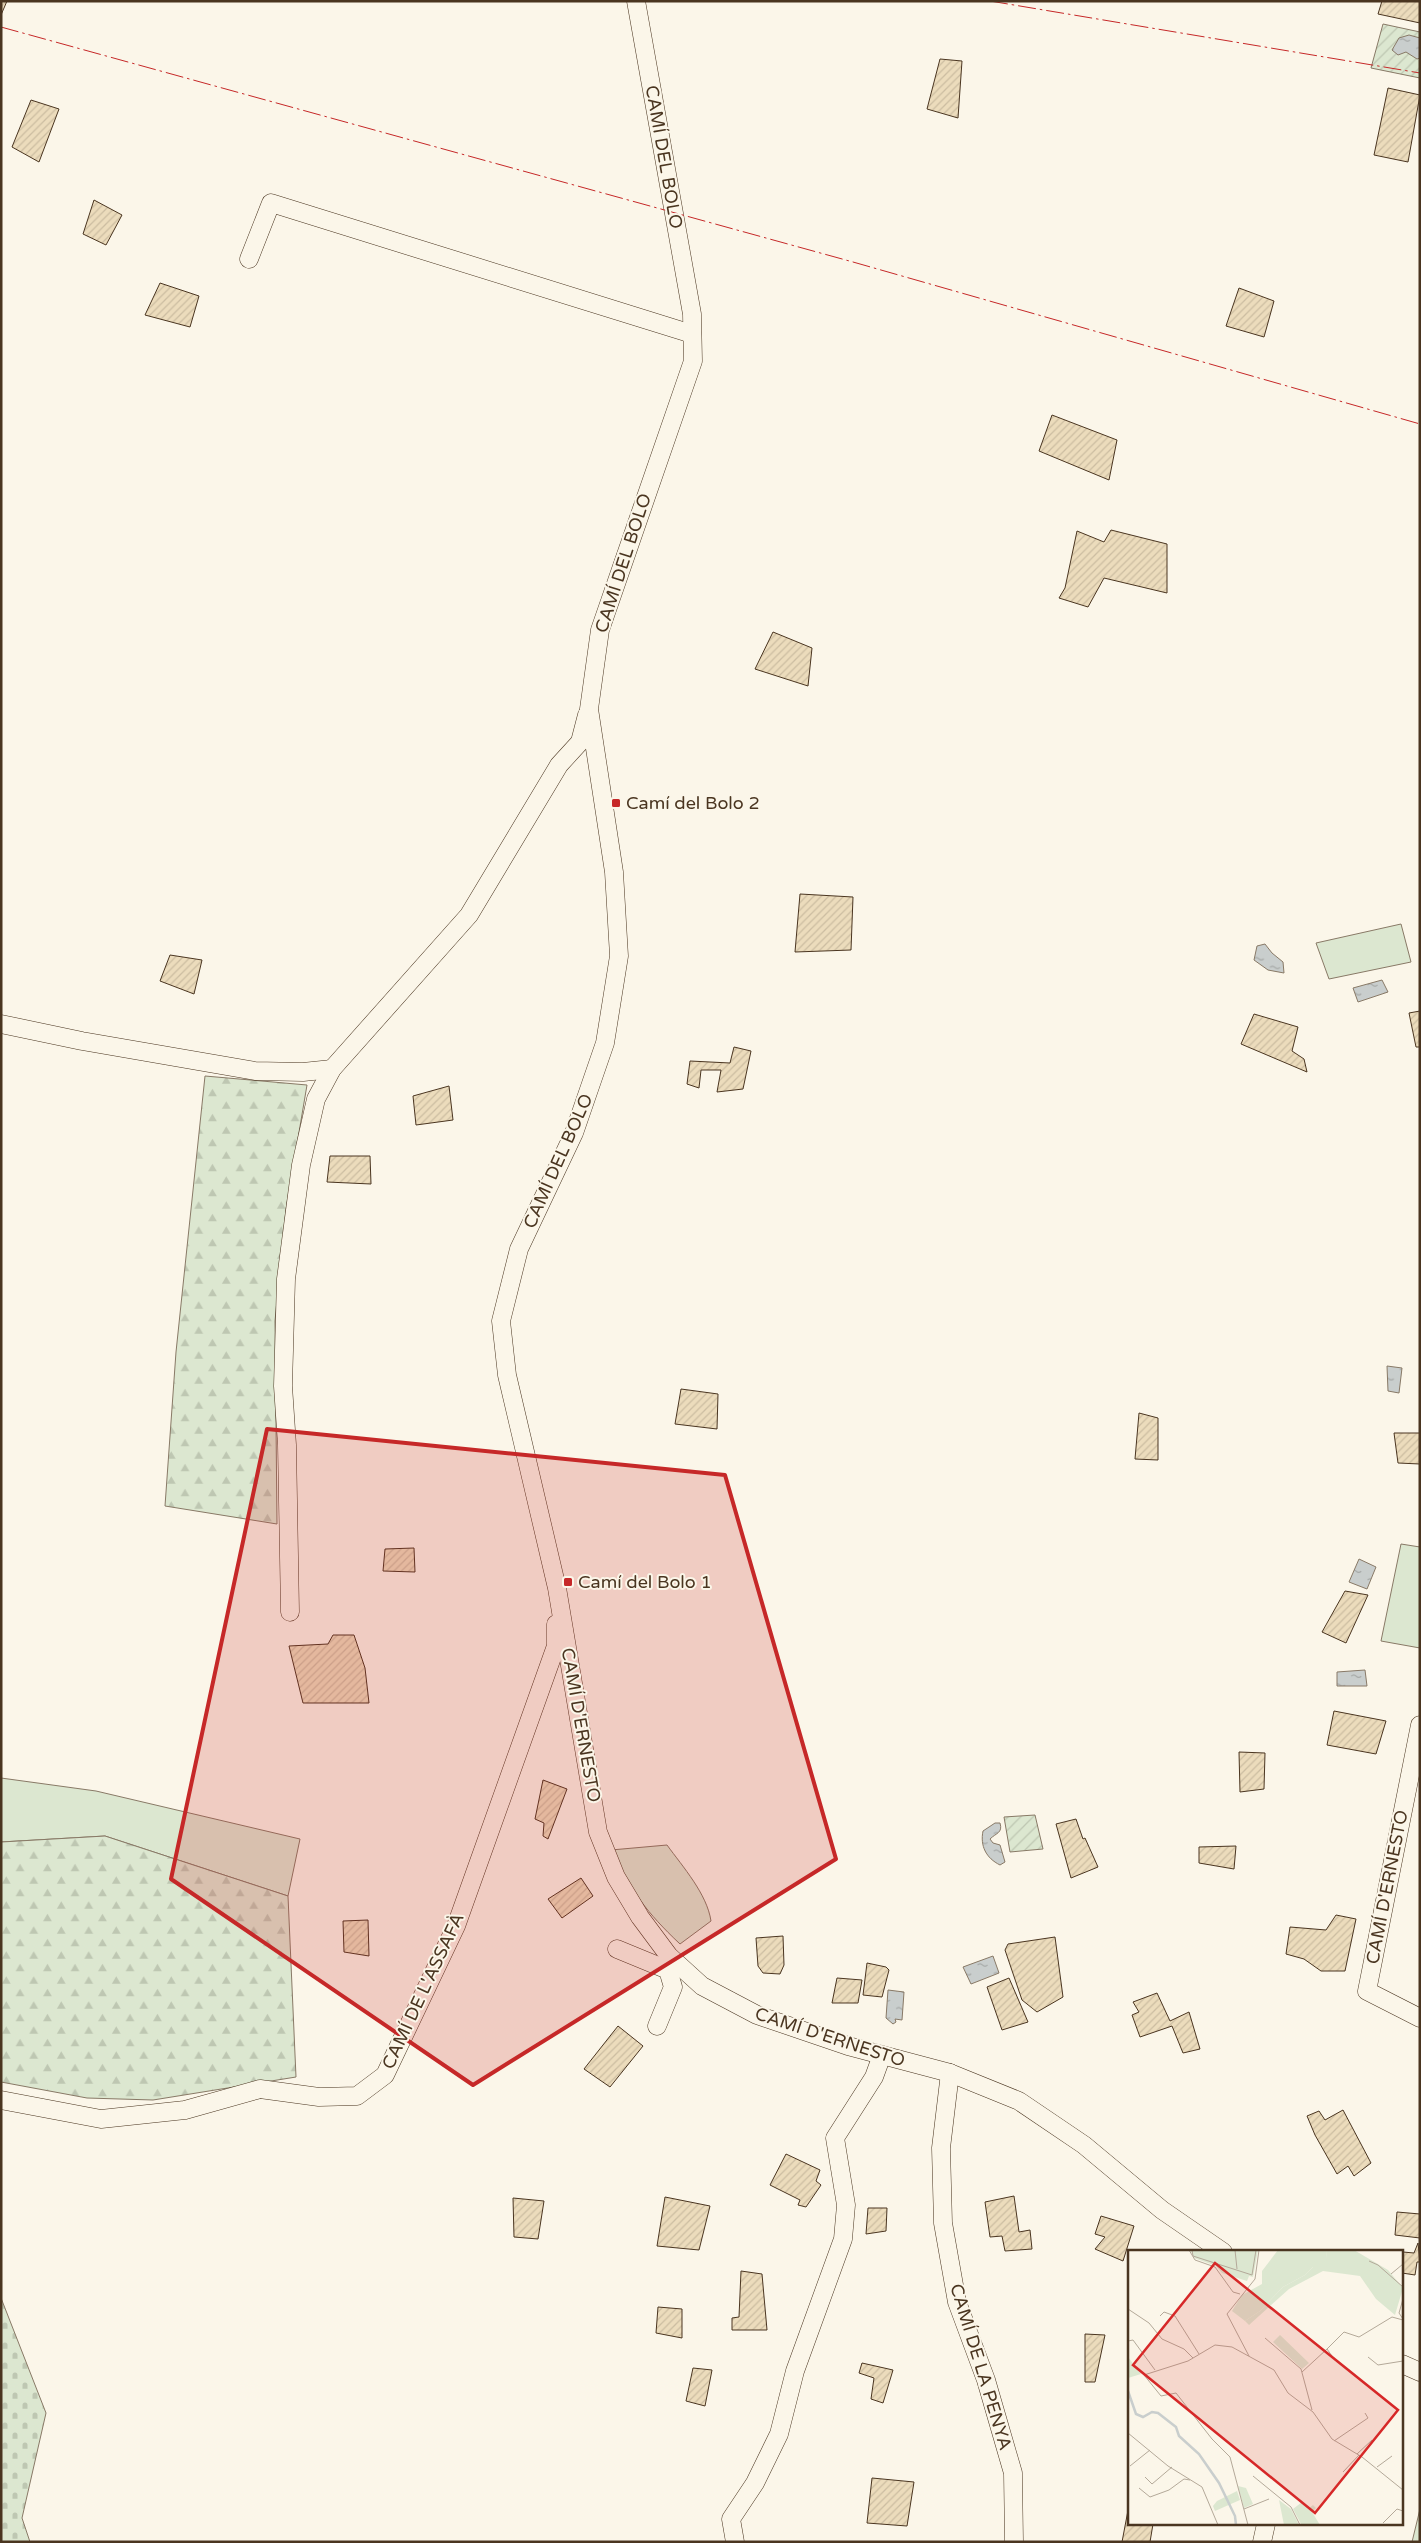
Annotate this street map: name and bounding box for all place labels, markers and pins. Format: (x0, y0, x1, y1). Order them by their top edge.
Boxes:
place label: Camí del Bolo 2 (626, 792, 760, 814)
marker: Camí del Bolo 2 (610, 797, 622, 809)
place label: Camí del Bolo 1 (578, 1571, 712, 1593)
marker: Camí del Bolo 1 (562, 1576, 574, 1588)

